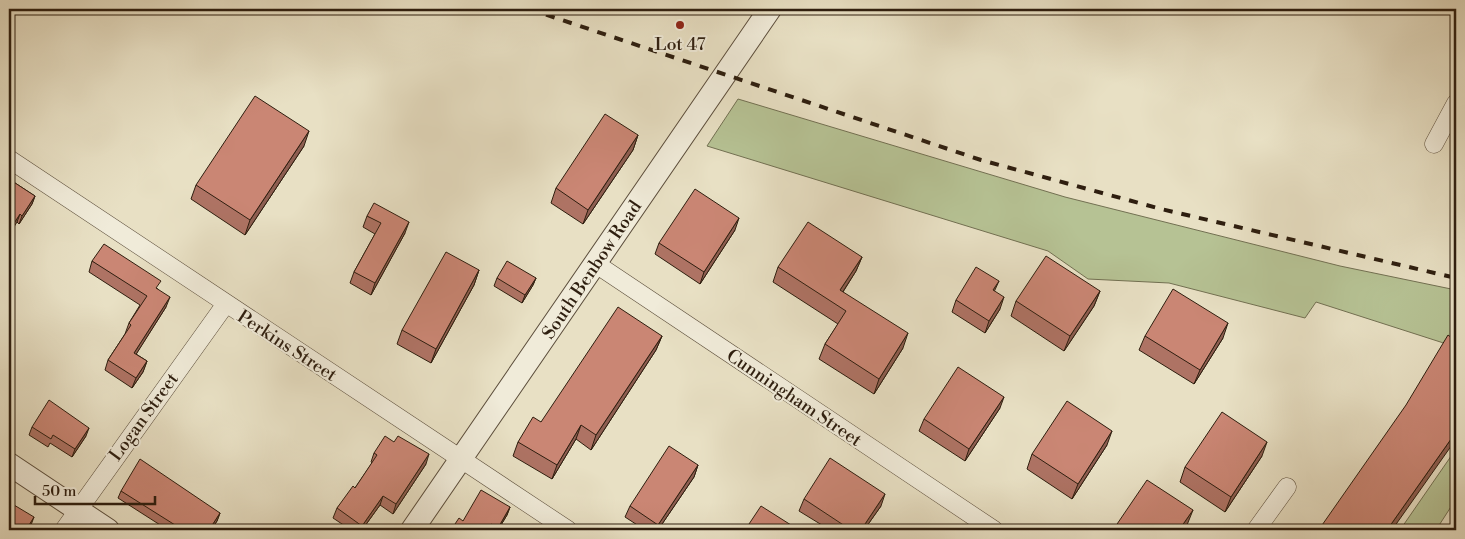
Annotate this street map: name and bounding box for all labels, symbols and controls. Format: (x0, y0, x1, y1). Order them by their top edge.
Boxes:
marker: Lot 47 (674, 19, 686, 31)
place label: Lot 47 (654, 33, 706, 56)
street label: South Benbow Road (537, 196, 647, 344)
street label: Perkins Street (233, 305, 342, 387)
street label: Cunningham Street (722, 344, 867, 452)
street label: Logan Street (104, 368, 184, 466)
scale bar (35, 474, 155, 506)
text: 50 m (42, 482, 76, 501)

